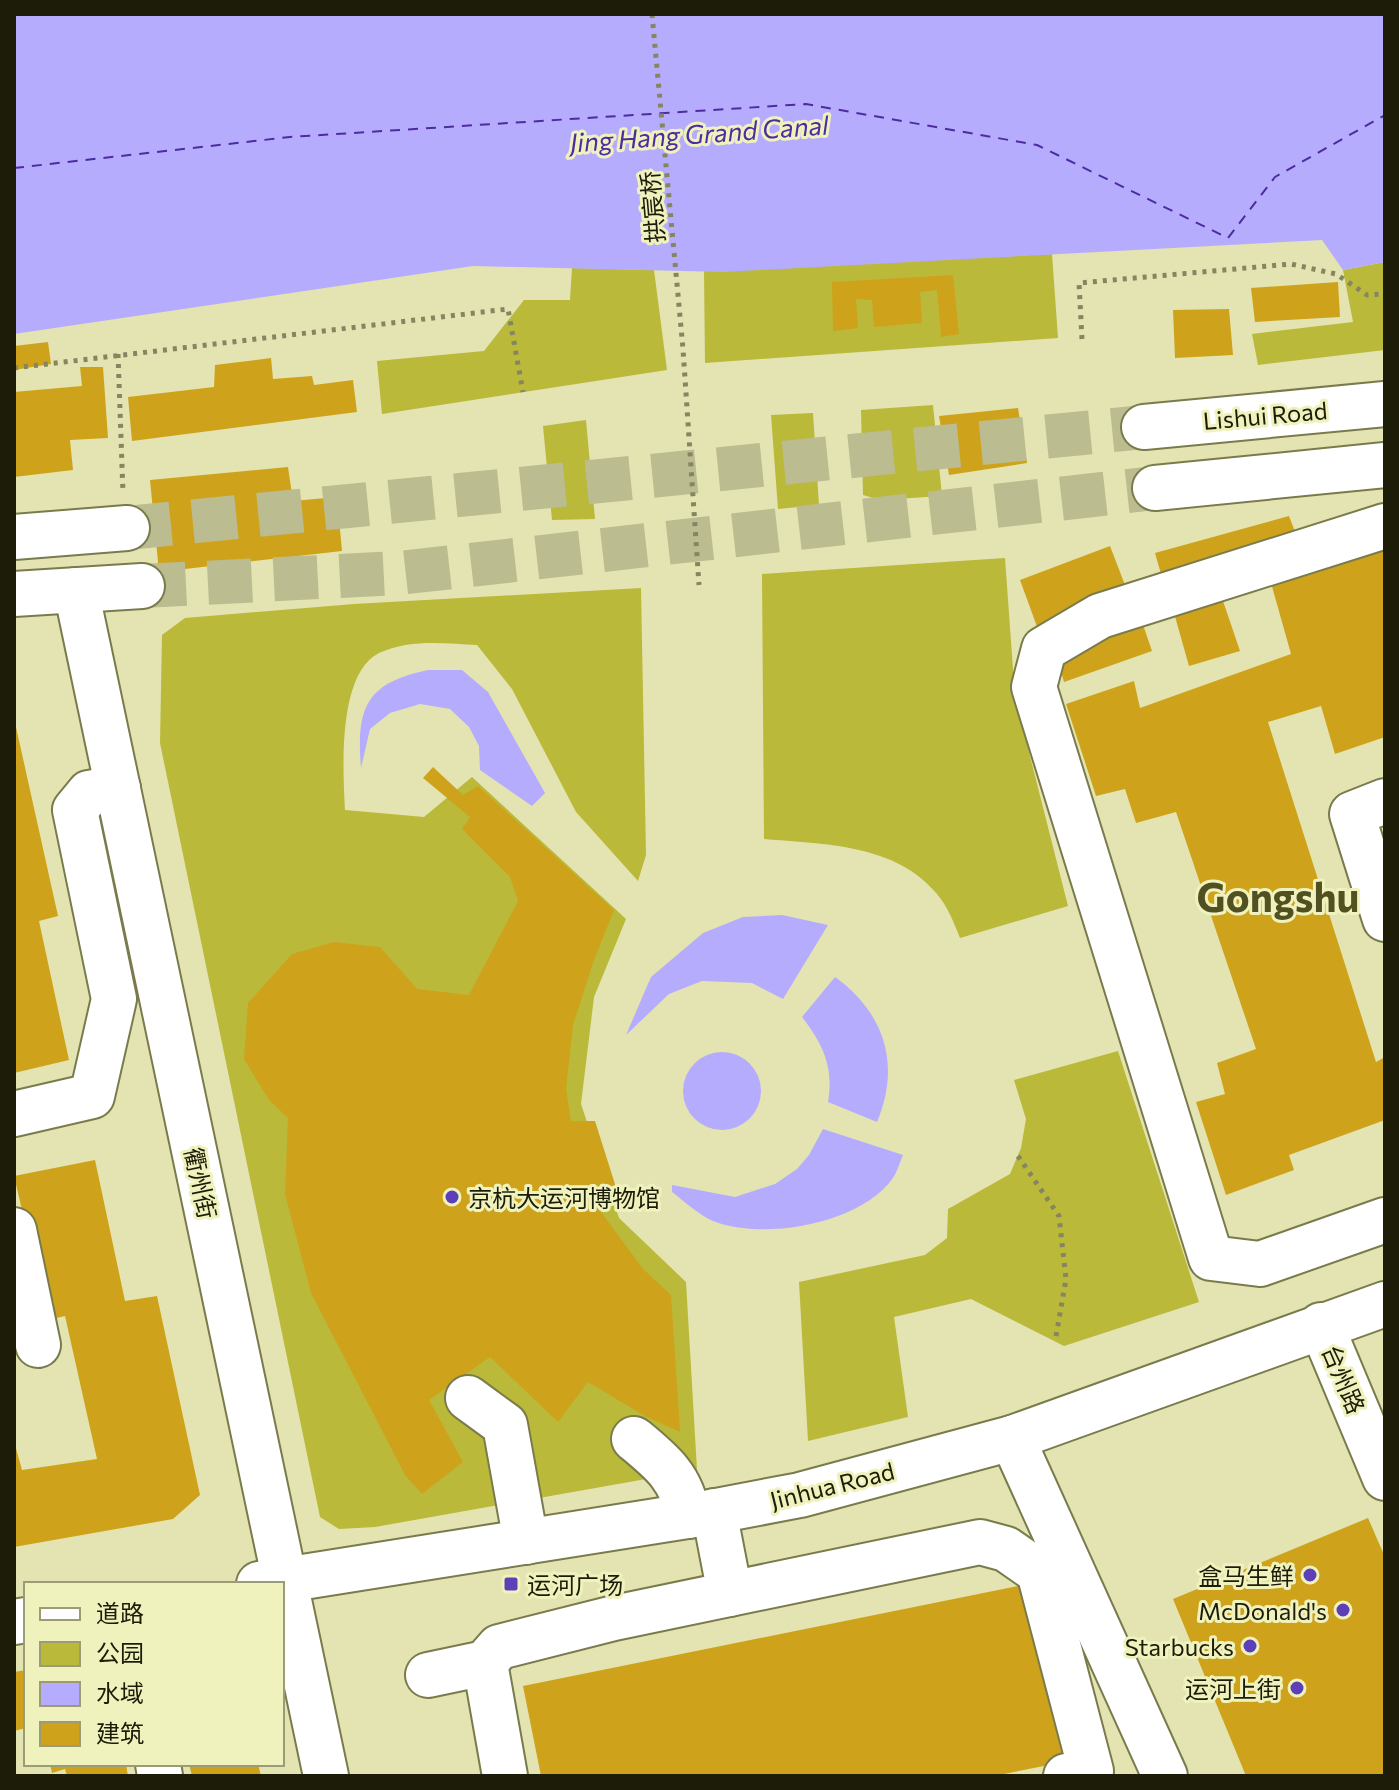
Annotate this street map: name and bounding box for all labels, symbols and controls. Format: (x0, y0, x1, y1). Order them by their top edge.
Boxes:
water label: Jing Hang Grand Canal (567, 108, 831, 158)
street label: 拱宸桥 (634, 170, 670, 244)
street label: Lishui Road (1202, 395, 1328, 435)
district label: Gongshu (1197, 871, 1359, 920)
street label: 衢州街 (179, 1145, 223, 1221)
place label: 京杭大运河博物馆 (468, 1183, 660, 1212)
marker: 京杭大运河博物馆 (443, 1188, 461, 1206)
street label: 台州路 (1317, 1340, 1371, 1418)
street label: Jinhua Road (767, 1456, 897, 1514)
place label: 盒马生鲜 (1198, 1561, 1294, 1590)
marker: 盒马生鲜 (1301, 1566, 1319, 1584)
place label: 运河广场 (527, 1570, 623, 1599)
marker: 运河广场 (502, 1575, 520, 1593)
legend (24, 1582, 284, 1766)
place label: McDonald's (1198, 1596, 1327, 1625)
text: 道路 (96, 1598, 144, 1627)
marker: McDonald's (1334, 1601, 1352, 1619)
place label: Starbucks (1125, 1632, 1234, 1661)
marker: Starbucks (1241, 1637, 1259, 1655)
text: 公园 (96, 1638, 144, 1667)
place label: 运河上街 (1185, 1674, 1281, 1703)
text: 水域 (96, 1678, 144, 1707)
marker: 运河上街 (1288, 1679, 1306, 1697)
text: 建筑 (96, 1718, 144, 1747)

